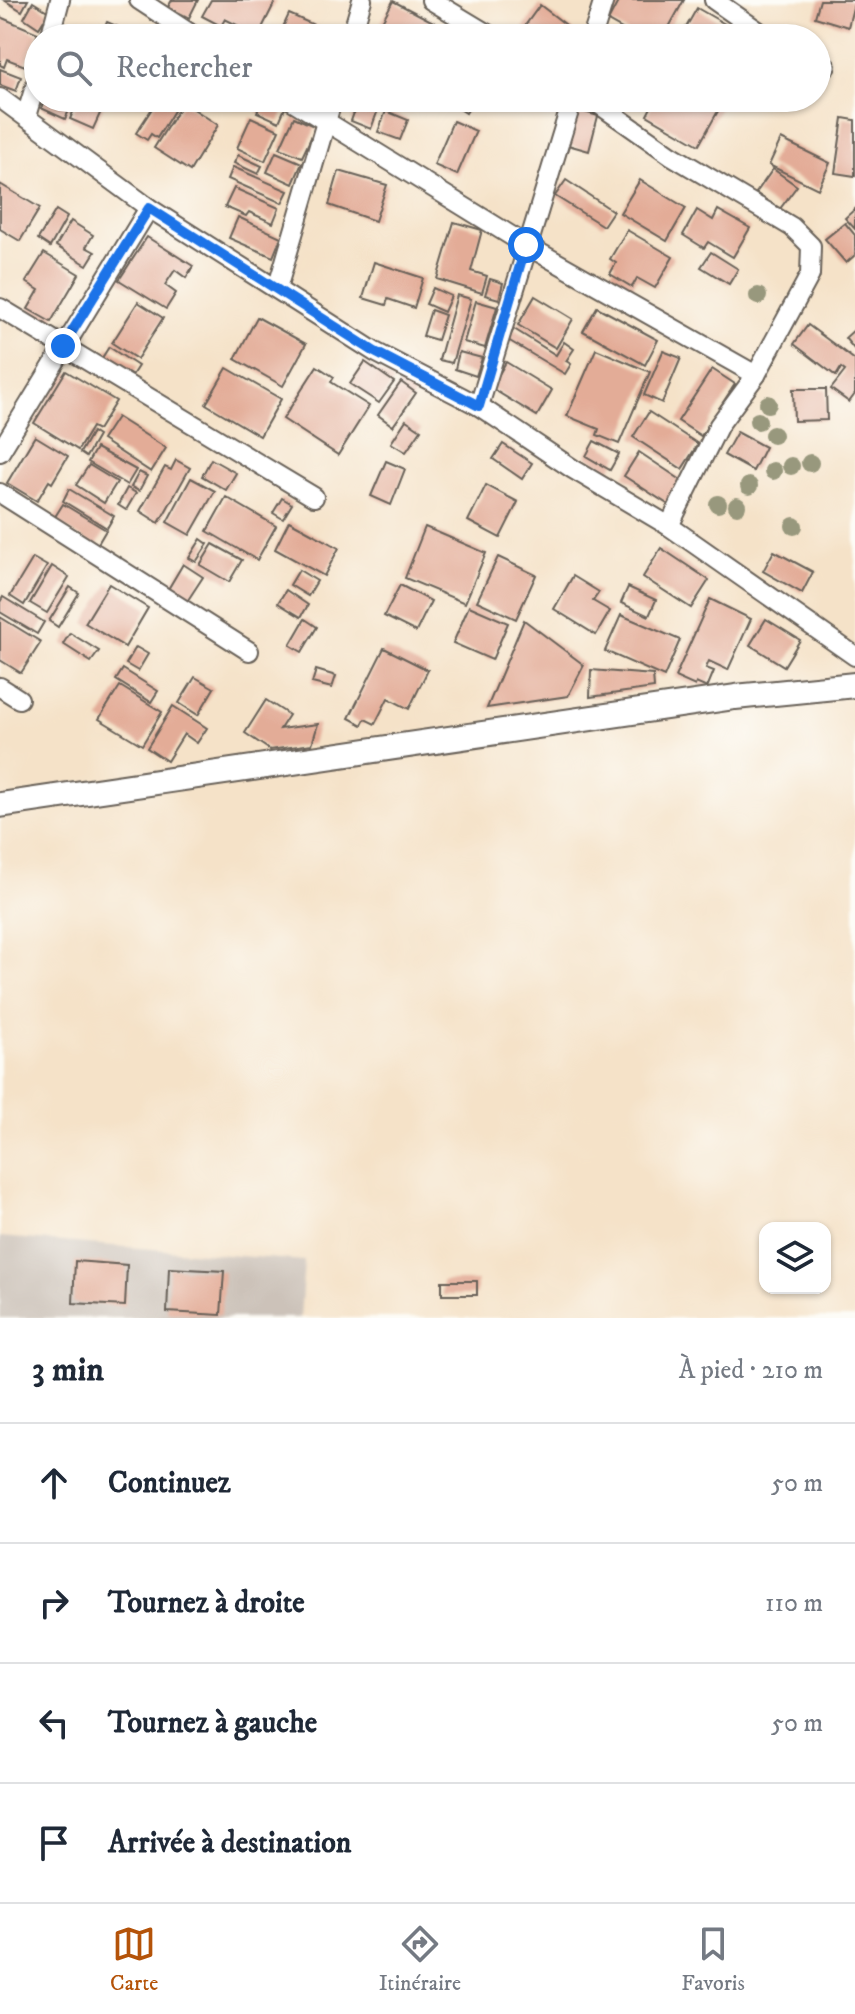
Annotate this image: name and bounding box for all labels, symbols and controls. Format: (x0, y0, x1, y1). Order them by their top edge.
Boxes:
search box (24, 24, 831, 112)
icon: search (52, 46, 96, 90)
text: Rechercher (116, 50, 252, 87)
route start (508, 227, 544, 263)
route end (45, 328, 81, 364)
map controls (759, 1222, 831, 1294)
button: layers (759, 1222, 831, 1294)
text: 3 min (32, 1349, 104, 1391)
text: À pied · 210 m (679, 1354, 823, 1387)
icon: ahead (32, 1461, 76, 1505)
text: Continuez (108, 1465, 231, 1502)
text: 50 m (771, 1467, 823, 1500)
icon: right (32, 1581, 76, 1625)
text: Tournez à droite (108, 1585, 305, 1622)
text: 110 m (765, 1587, 823, 1620)
icon: left (32, 1701, 76, 1745)
text: Tournez à gauche (108, 1705, 317, 1742)
text: 50 m (771, 1707, 823, 1740)
icon: arrive (32, 1821, 76, 1865)
text: Arrivée à destination (108, 1825, 352, 1862)
tab: Carte (110, 1922, 158, 1997)
tab: Itinéraire (379, 1922, 461, 1997)
tab: Favoris (681, 1922, 745, 1997)

